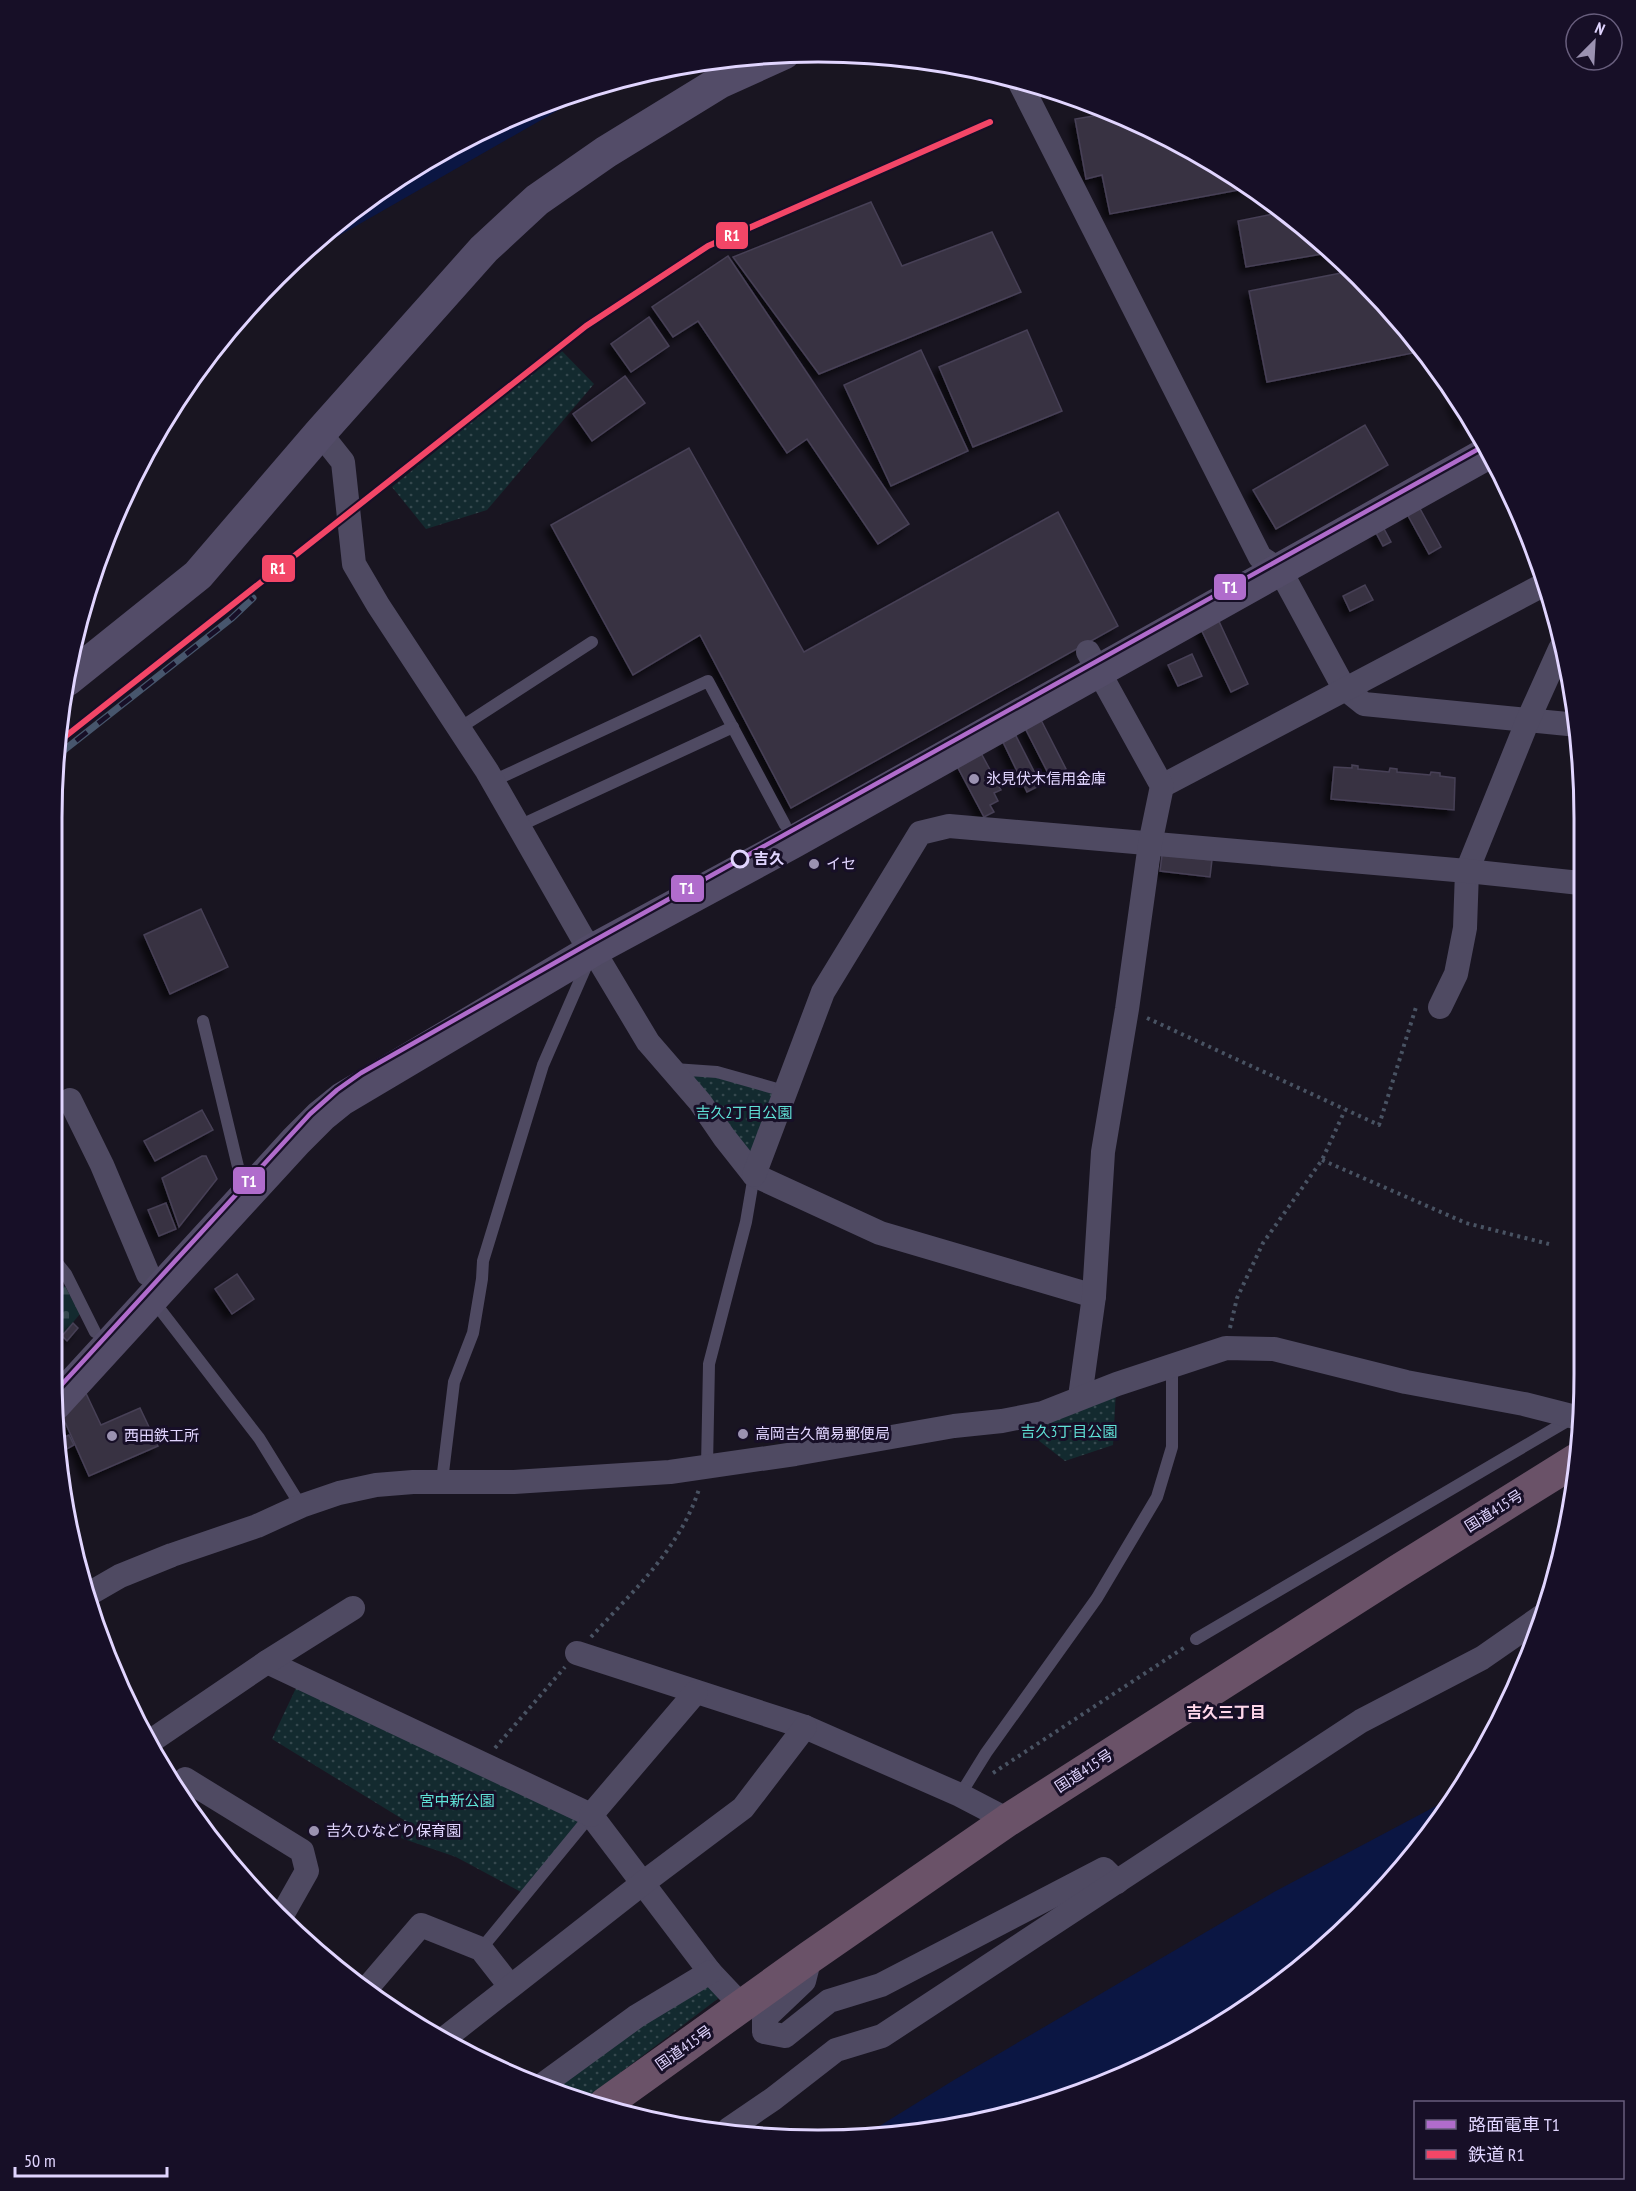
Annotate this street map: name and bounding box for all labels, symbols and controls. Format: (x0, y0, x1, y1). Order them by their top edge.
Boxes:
north arrow (1564, 12, 1624, 72)
text: N (1592, 17, 1608, 39)
line badge: R1 (715, 221, 749, 250)
text: R1 (724, 225, 740, 245)
line badge: R1 (261, 554, 296, 583)
text: R1 (270, 558, 286, 578)
line badge: T1 (1213, 573, 1247, 601)
text: T1 (1222, 577, 1238, 597)
place label: 氷見伏木信用金庫 (986, 769, 1106, 788)
marker: 氷見伏木信用金庫 (967, 772, 981, 786)
place label: 吉久 (754, 849, 784, 868)
marker: 吉久 (731, 850, 749, 868)
place label: イセ (826, 854, 856, 873)
marker: イセ (807, 857, 821, 871)
line badge: T1 (670, 874, 705, 903)
text: T1 (679, 878, 695, 898)
park label: 吉久2丁目公園 (696, 1103, 792, 1122)
line badge: T1 (232, 1166, 266, 1195)
text: T1 (241, 1171, 257, 1191)
park label: 吉久3丁目公園 (1021, 1422, 1117, 1441)
place label: 高岡吉久簡易郵便局 (755, 1424, 890, 1443)
place label: 西田鉄工所 (124, 1426, 199, 1445)
marker: 高岡吉久簡易郵便局 (736, 1427, 750, 1441)
marker: 西田鉄工所 (105, 1429, 119, 1443)
street label: 国道415号 (1461, 1485, 1526, 1536)
district label: 吉久三丁目 (1186, 1702, 1266, 1722)
street label: 国道415号 (1051, 1745, 1116, 1796)
park label: 宮中新公園 (419, 1791, 495, 1810)
place label: 吉久ひなどり保育園 (326, 1821, 461, 1840)
marker: 吉久ひなどり保育園 (307, 1824, 321, 1838)
street label: 国道415号 (652, 2021, 716, 2074)
legend (1414, 2101, 1624, 2179)
text: 路面電車 T1 (1468, 2113, 1560, 2136)
scale bar (15, 2140, 166, 2178)
text: 鉄道 R1 (1468, 2143, 1525, 2166)
text: 50 m (24, 2149, 56, 2172)

